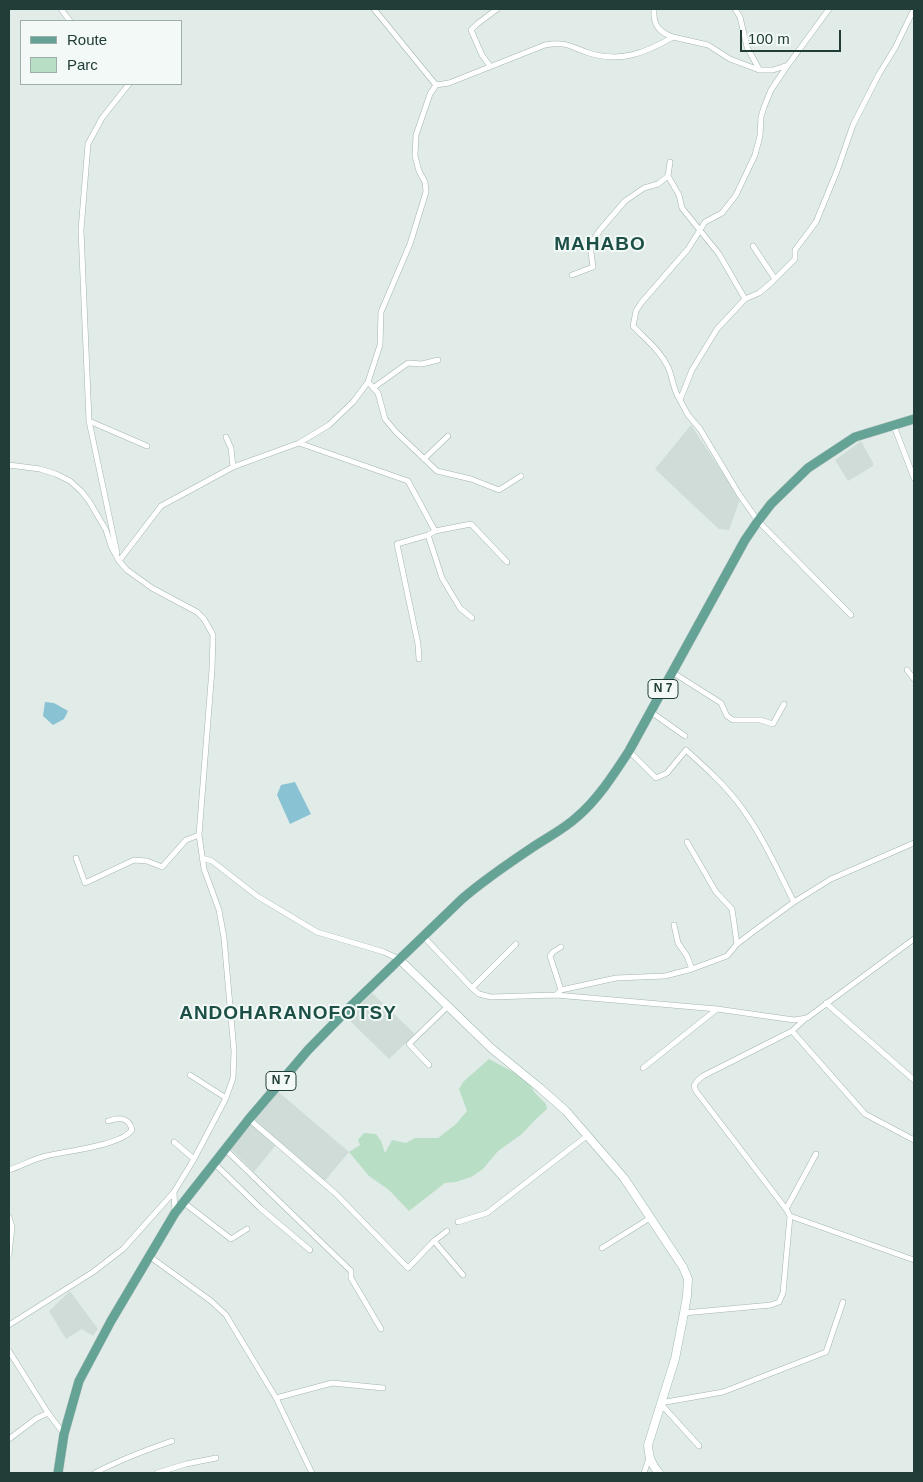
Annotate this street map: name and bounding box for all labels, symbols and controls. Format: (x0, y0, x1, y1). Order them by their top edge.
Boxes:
legend (20, 20, 182, 85)
scale bar (743, 20, 844, 52)
text: 100 m (748, 30, 790, 47)
text: Route (67, 31, 107, 48)
text: Parc (67, 56, 98, 73)
district label: MAHABO (554, 234, 646, 256)
road number: N 7 (648, 680, 678, 699)
district label: ANDOHARANOFOTSY (177, 1003, 399, 1025)
road number: N 7 (266, 1072, 296, 1090)

